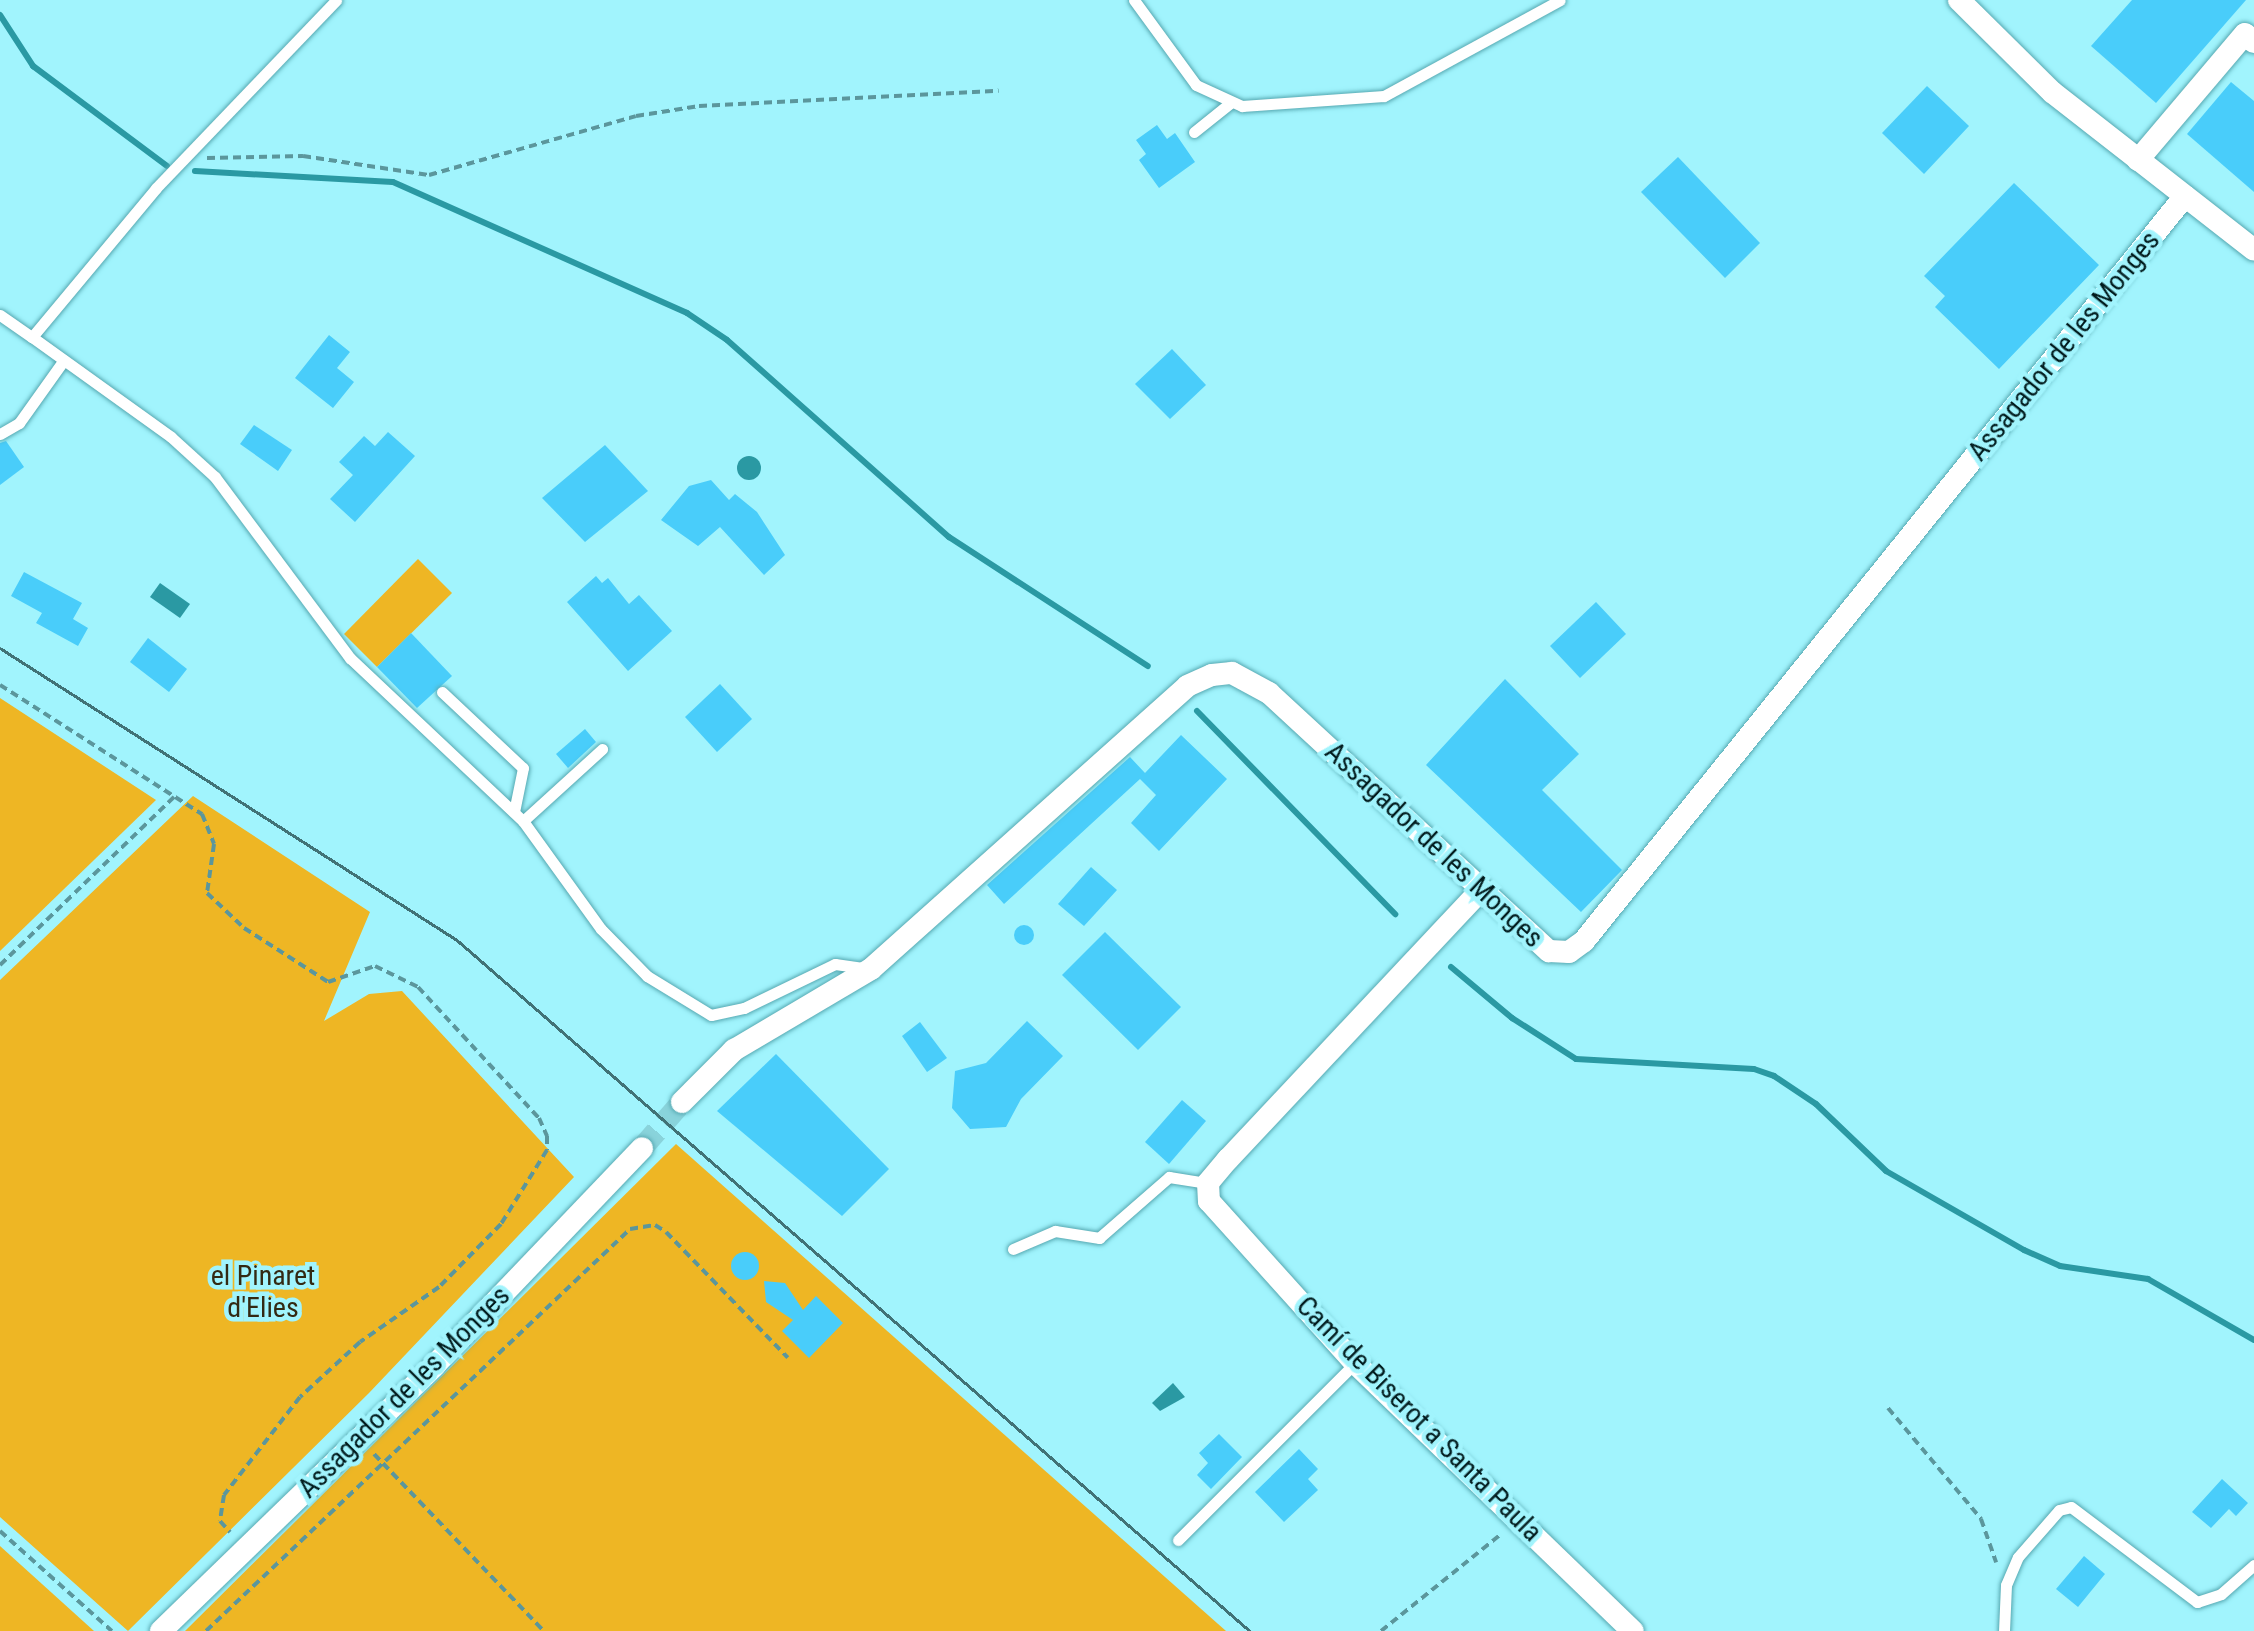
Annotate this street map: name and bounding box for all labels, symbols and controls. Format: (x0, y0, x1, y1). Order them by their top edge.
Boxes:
street label: Assagador de les Monges (1961, 224, 2167, 468)
street label: Assagador de les Monges (1318, 735, 1550, 955)
park label: el Pinaret d'Elies (211, 1259, 315, 1325)
street label: Assagador de les Monges (291, 1279, 517, 1505)
street label: Camí de Biserot a Santa Paula (1289, 1289, 1549, 1549)

